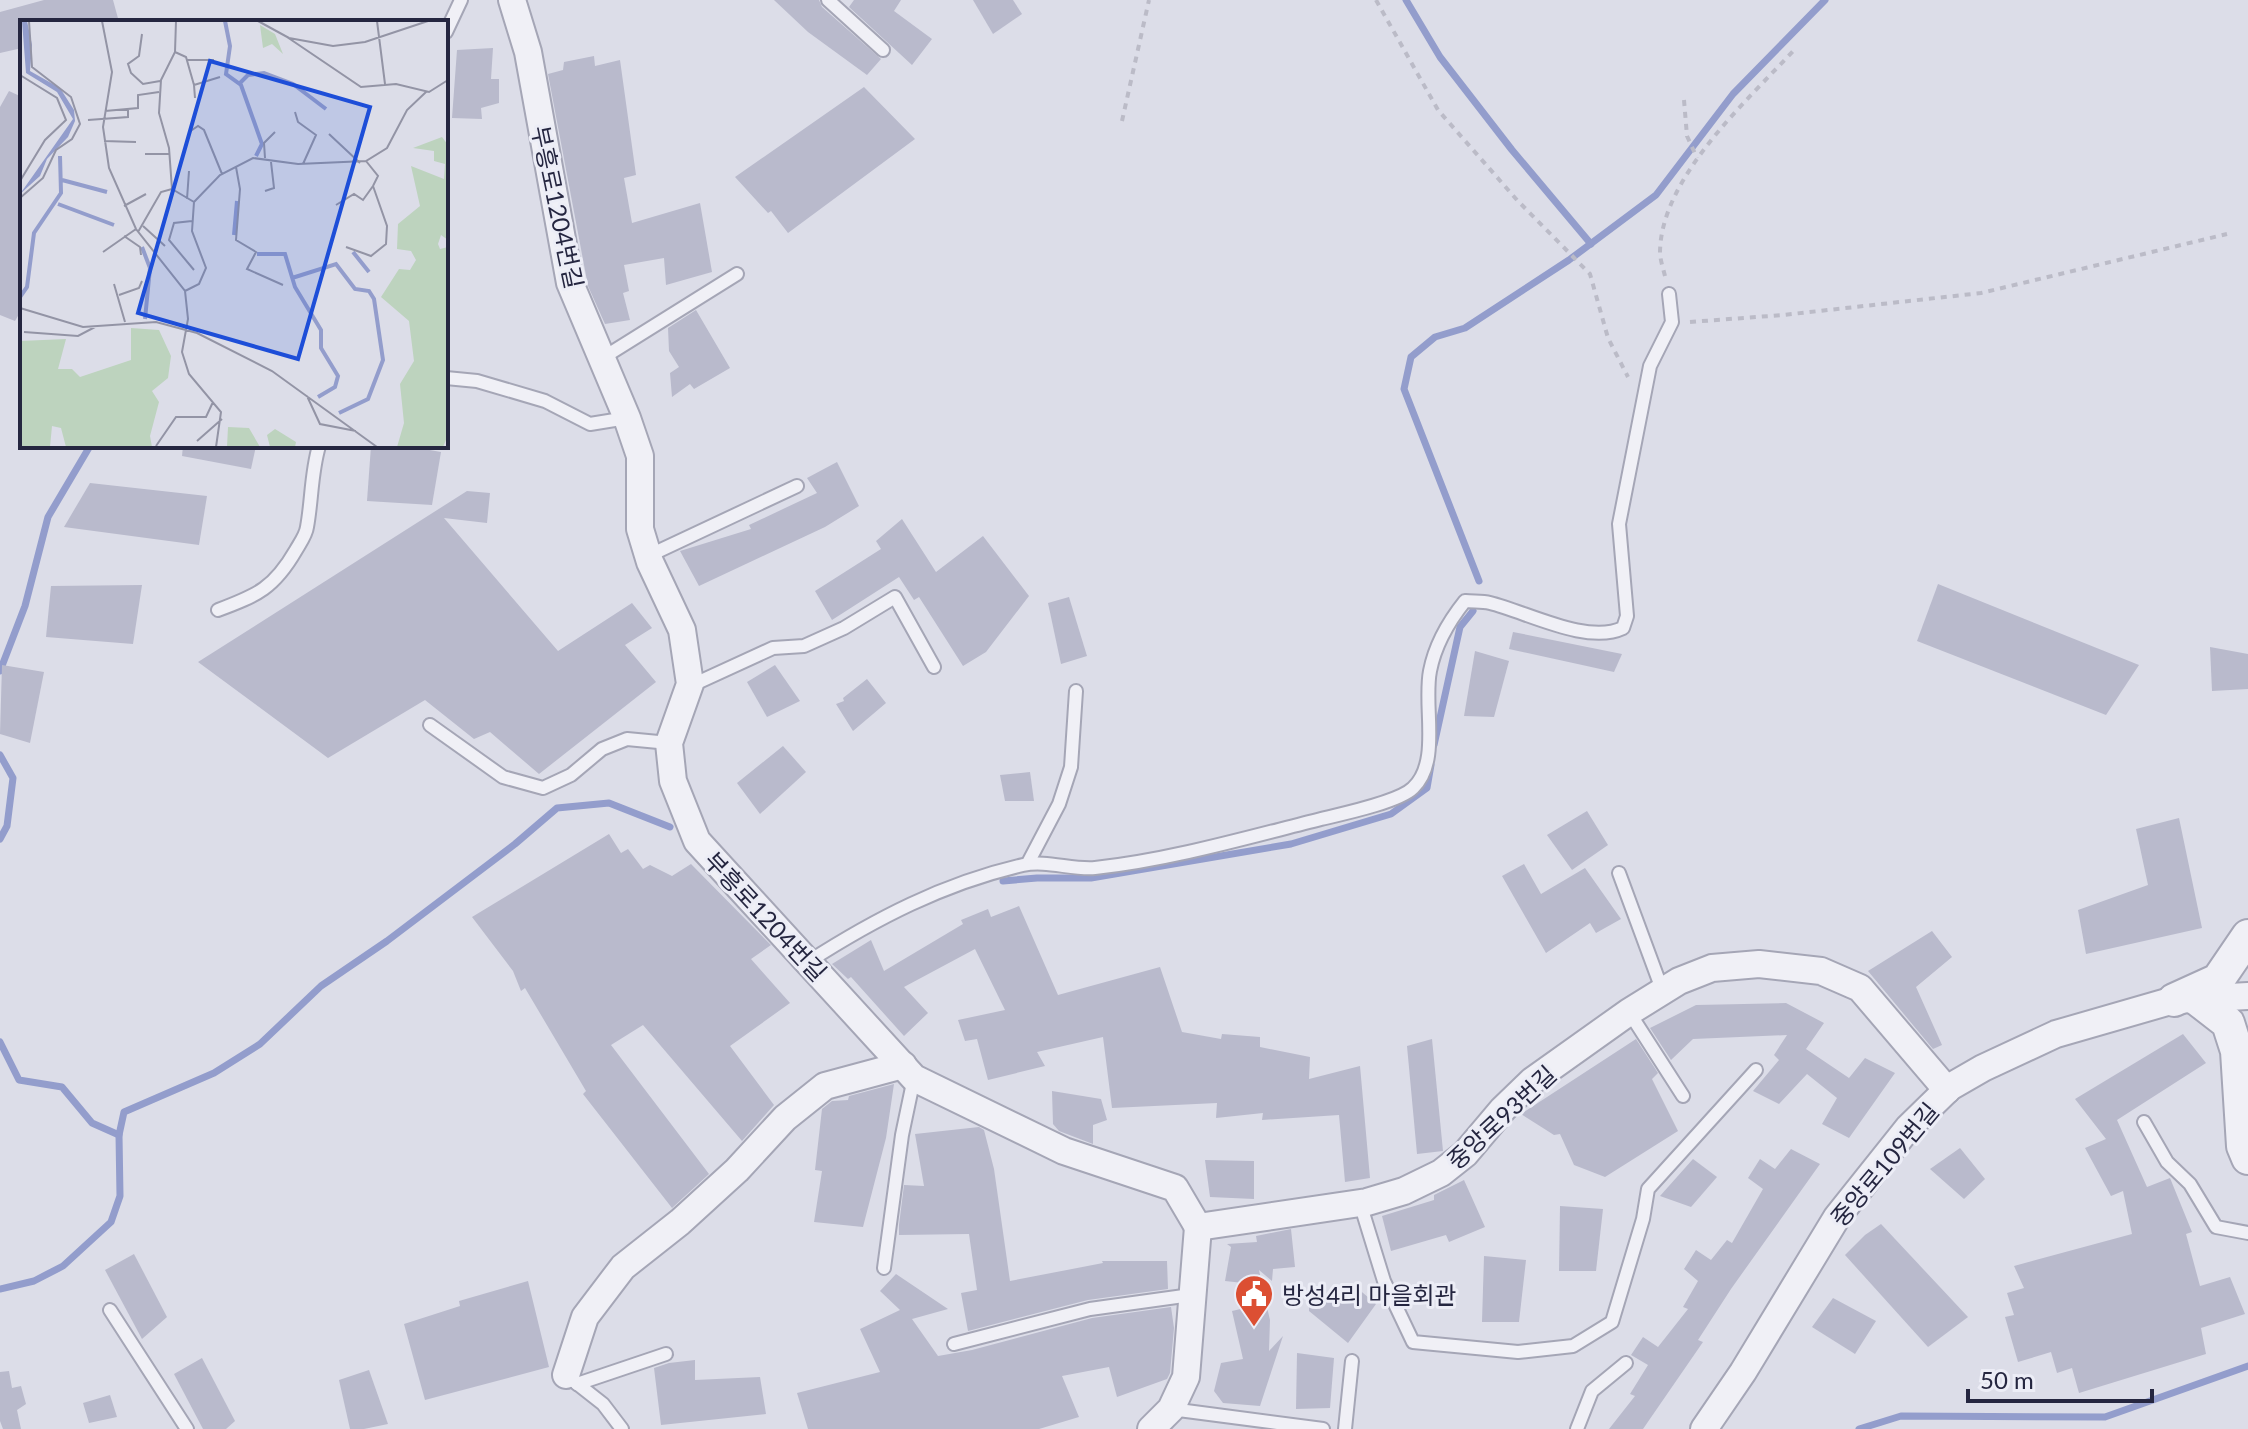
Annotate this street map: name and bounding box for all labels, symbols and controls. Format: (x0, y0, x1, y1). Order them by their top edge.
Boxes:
inset map (20, 20, 448, 448)
street label: 부흥로1204번길 (527, 123, 589, 291)
street label: 부흥로1204번길 (699, 845, 833, 987)
street label: 중앙로93번길 (1441, 1059, 1561, 1175)
street label: 중앙로109번길 (1824, 1096, 1944, 1232)
public building icon: 방성4리 마을회관 (1233, 1273, 1275, 1328)
place label: 방성4리 마을회관 (1282, 1280, 1457, 1309)
scale bar (1968, 1353, 2152, 1403)
text: 50 m (1980, 1365, 2034, 1394)

